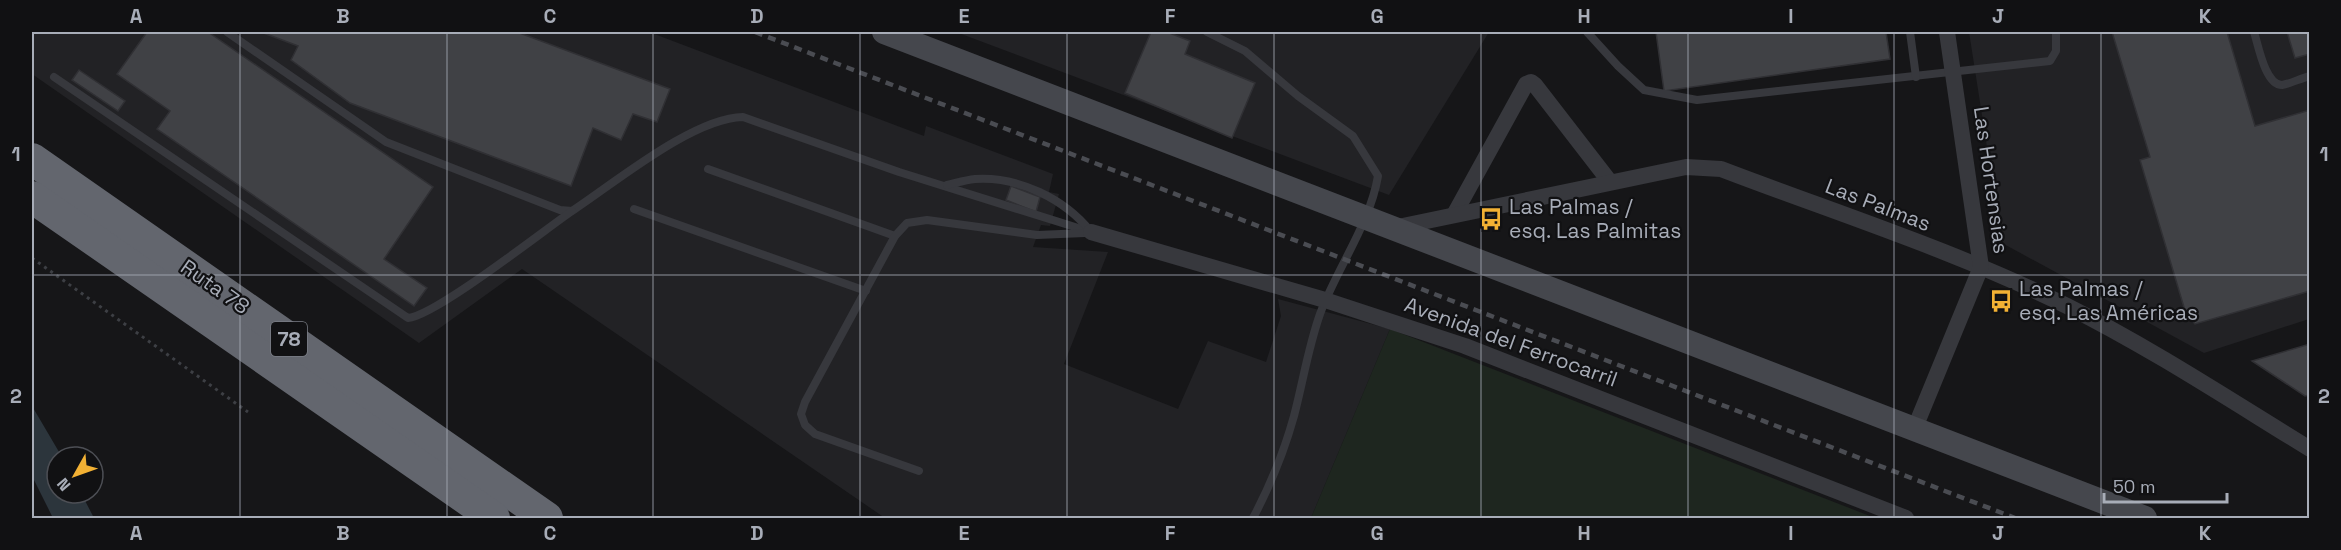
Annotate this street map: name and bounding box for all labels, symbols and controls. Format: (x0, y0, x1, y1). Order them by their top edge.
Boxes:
text: A (130, 3, 143, 29)
text: B (336, 3, 350, 29)
text: C (544, 3, 557, 29)
text: D (750, 3, 764, 29)
text: E (958, 3, 970, 29)
text: F (1165, 3, 1176, 29)
text: G (1370, 3, 1384, 29)
text: H (1577, 3, 1591, 29)
text: I (1788, 3, 1794, 29)
text: J (1992, 3, 2004, 29)
text: K (2199, 3, 2212, 29)
street label: Las Hortensias (1968, 105, 2015, 255)
text: 1 (11, 141, 21, 167)
text: 1 (2319, 141, 2329, 167)
street label: Las Palmas (1822, 172, 1935, 237)
place label: Las Palmas / esq. Las Palmitas (1509, 193, 1681, 244)
bus stop icon: Las Palmas / esq. Las Palmitas (1478, 206, 1504, 232)
street label: Ruta 78 (176, 253, 255, 320)
place label: Las Palmas / esq. Las Américas (2019, 275, 2198, 326)
bus stop icon: Las Palmas / esq. Las Américas (1988, 288, 2014, 314)
street label: Avenida del Ferrocarril (1401, 290, 1621, 393)
road number: 78 (271, 322, 307, 356)
text: 2 (10, 383, 22, 409)
text: 2 (2318, 383, 2330, 409)
north arrow (45, 445, 105, 505)
scale bar (2104, 466, 2227, 504)
text: N (52, 473, 75, 495)
text: 50 m (2113, 475, 2155, 498)
text: A (130, 520, 143, 546)
text: B (336, 520, 350, 546)
text: C (544, 520, 557, 546)
text: D (750, 520, 764, 546)
text: E (958, 520, 970, 546)
text: F (1165, 520, 1176, 546)
text: G (1370, 520, 1384, 546)
text: H (1577, 520, 1591, 546)
text: I (1788, 520, 1794, 546)
text: J (1992, 520, 2004, 546)
text: K (2199, 520, 2212, 546)

